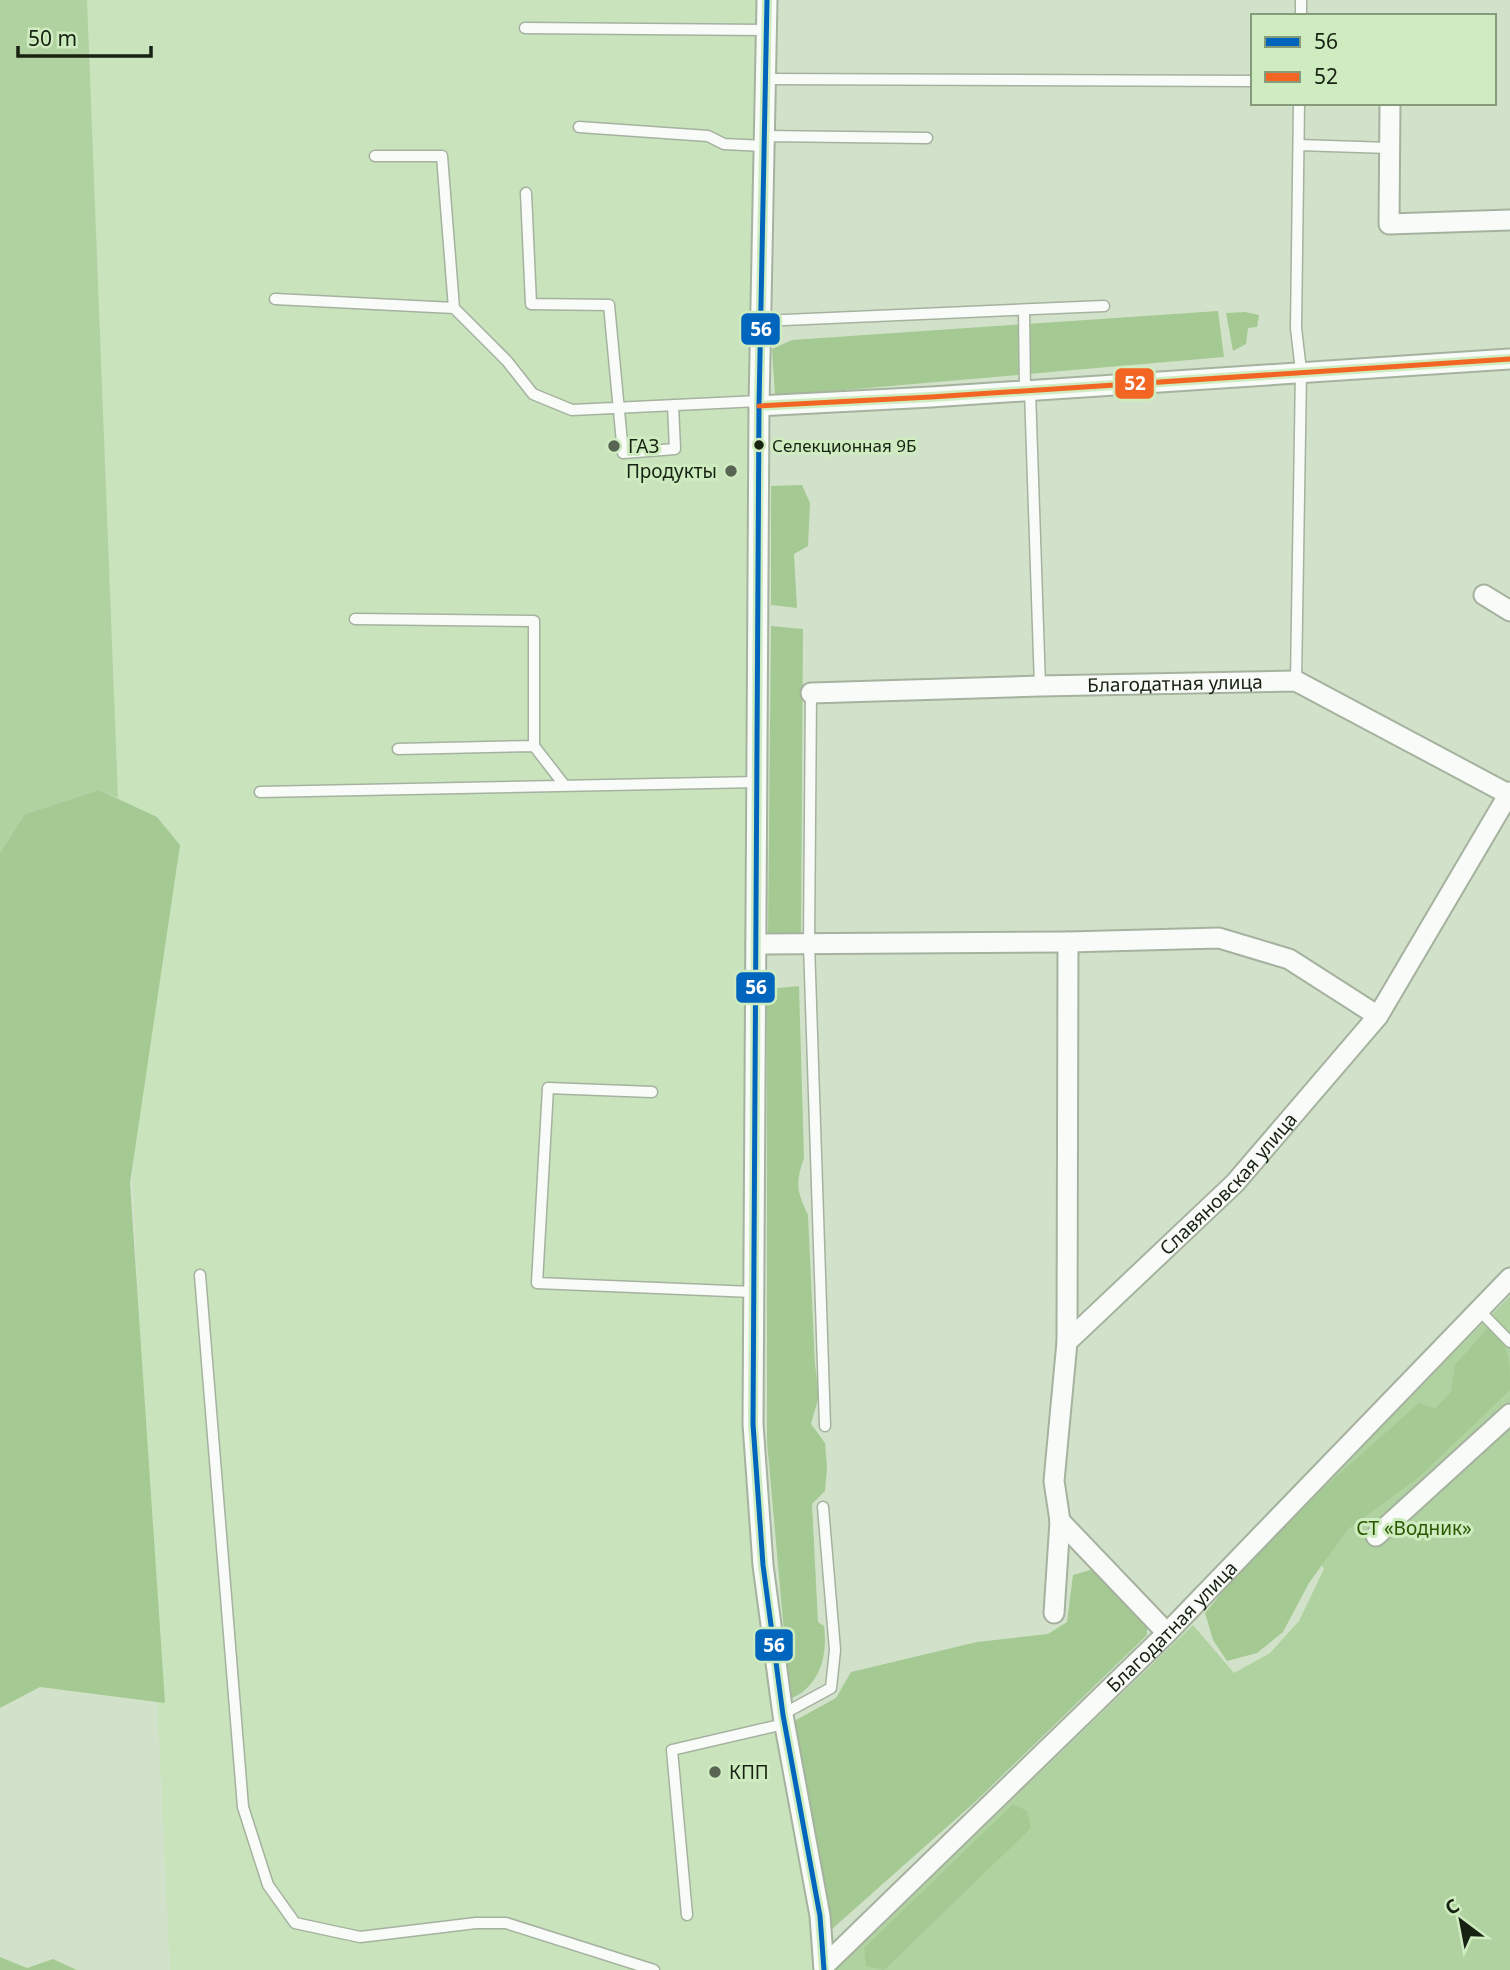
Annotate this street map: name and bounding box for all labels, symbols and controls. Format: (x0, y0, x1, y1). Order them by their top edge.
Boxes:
scale bar (18, 14, 150, 58)
legend (1251, 14, 1496, 105)
text: 50 m (28, 24, 77, 52)
text: 56 (1314, 27, 1338, 55)
text: 52 (1314, 62, 1338, 90)
line badge: 56 (740, 312, 781, 346)
text: 56 (750, 316, 772, 342)
line badge: 52 (1114, 367, 1155, 400)
text: 52 (1124, 370, 1146, 396)
place label: ГАЗ (628, 433, 659, 459)
place label: Селекционная 9Б (772, 434, 916, 457)
marker: ГАЗ (606, 438, 622, 454)
marker: Селекционная 9Б (752, 438, 766, 452)
place label: Продукты (626, 458, 717, 484)
marker: Продукты (723, 463, 739, 479)
street label: Благодатная улица (1087, 669, 1263, 698)
line badge: 56 (735, 971, 776, 1004)
text: 56 (745, 974, 767, 1000)
street label: Славяновская улица (1154, 1107, 1303, 1261)
park label: СТ «Водник» (1356, 1515, 1472, 1541)
street label: Благодатная улица (1101, 1555, 1243, 1698)
line badge: 56 (754, 1628, 794, 1662)
text: 56 (763, 1632, 785, 1658)
place label: КПП (729, 1759, 769, 1785)
marker: КПП (707, 1764, 723, 1780)
north arrow (1426, 1886, 1496, 1956)
text: С (1440, 1892, 1464, 1921)

